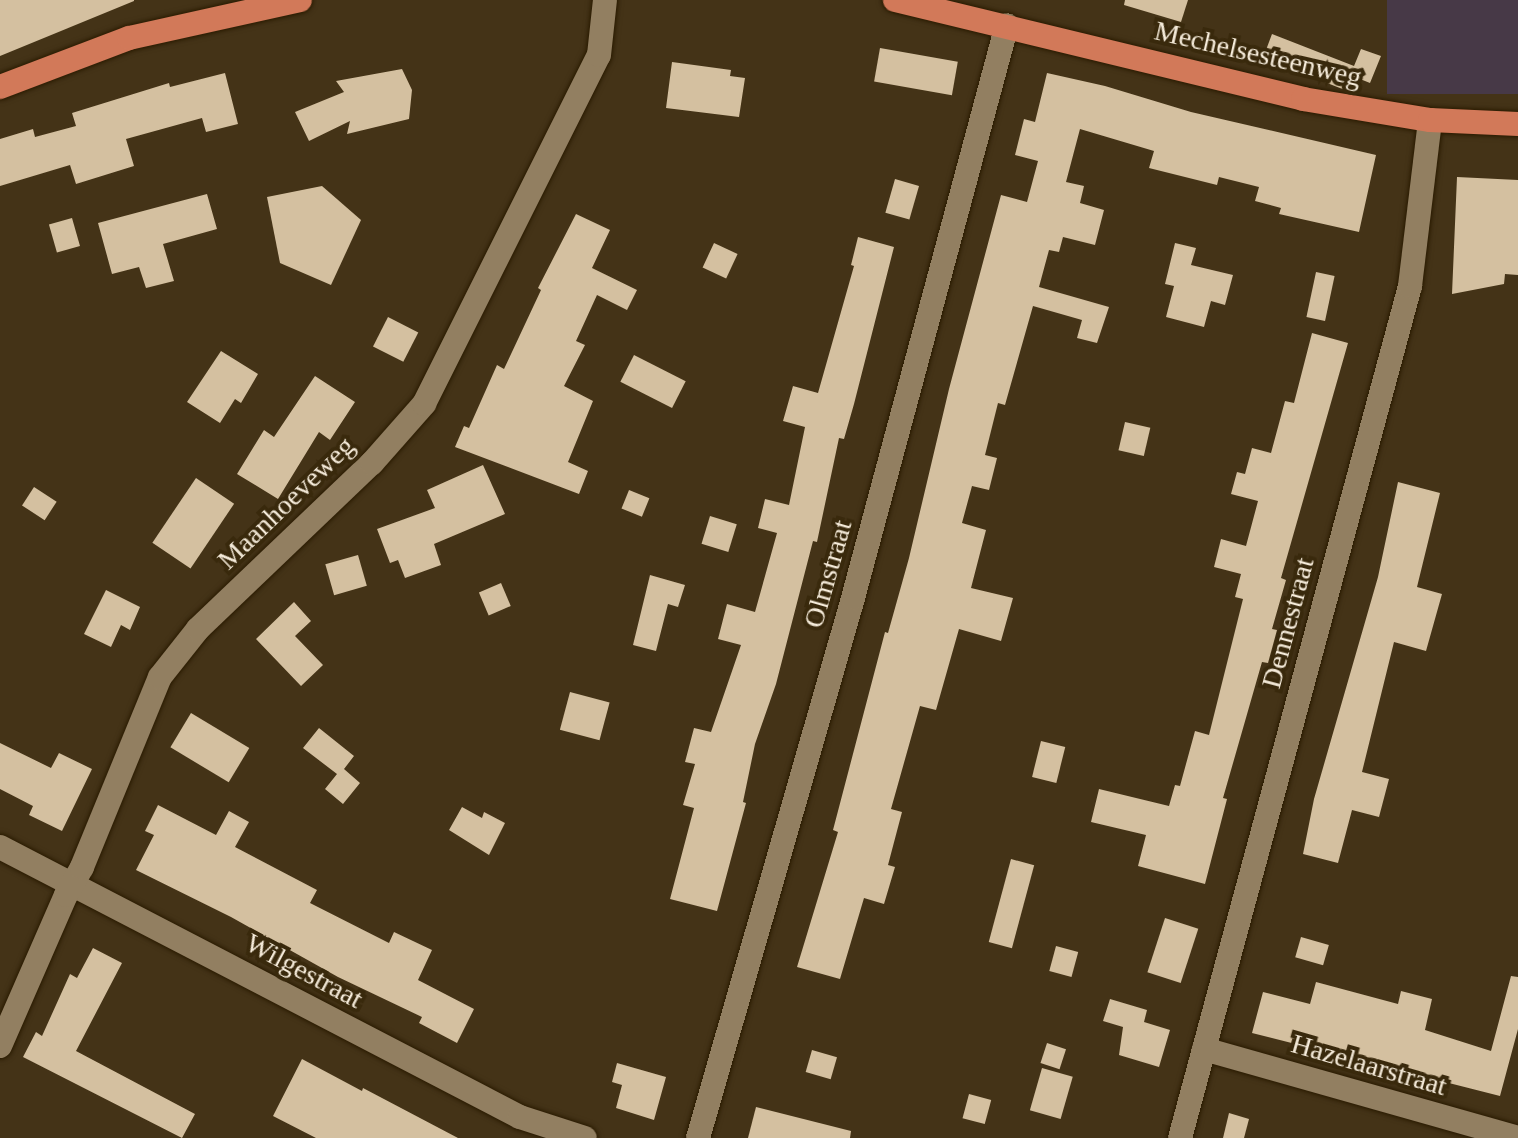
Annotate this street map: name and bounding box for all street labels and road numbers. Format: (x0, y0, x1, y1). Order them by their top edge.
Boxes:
street label: Mechelsesteenweg (1151, 14, 1365, 94)
street label: Maanhoeveweg (211, 429, 361, 577)
street label: Olmstraat (797, 516, 859, 632)
street label: Dennestraat (1254, 554, 1322, 692)
street label: Wilgestraat (240, 926, 368, 1016)
street label: Hazelaarstraat (1287, 1027, 1451, 1103)

